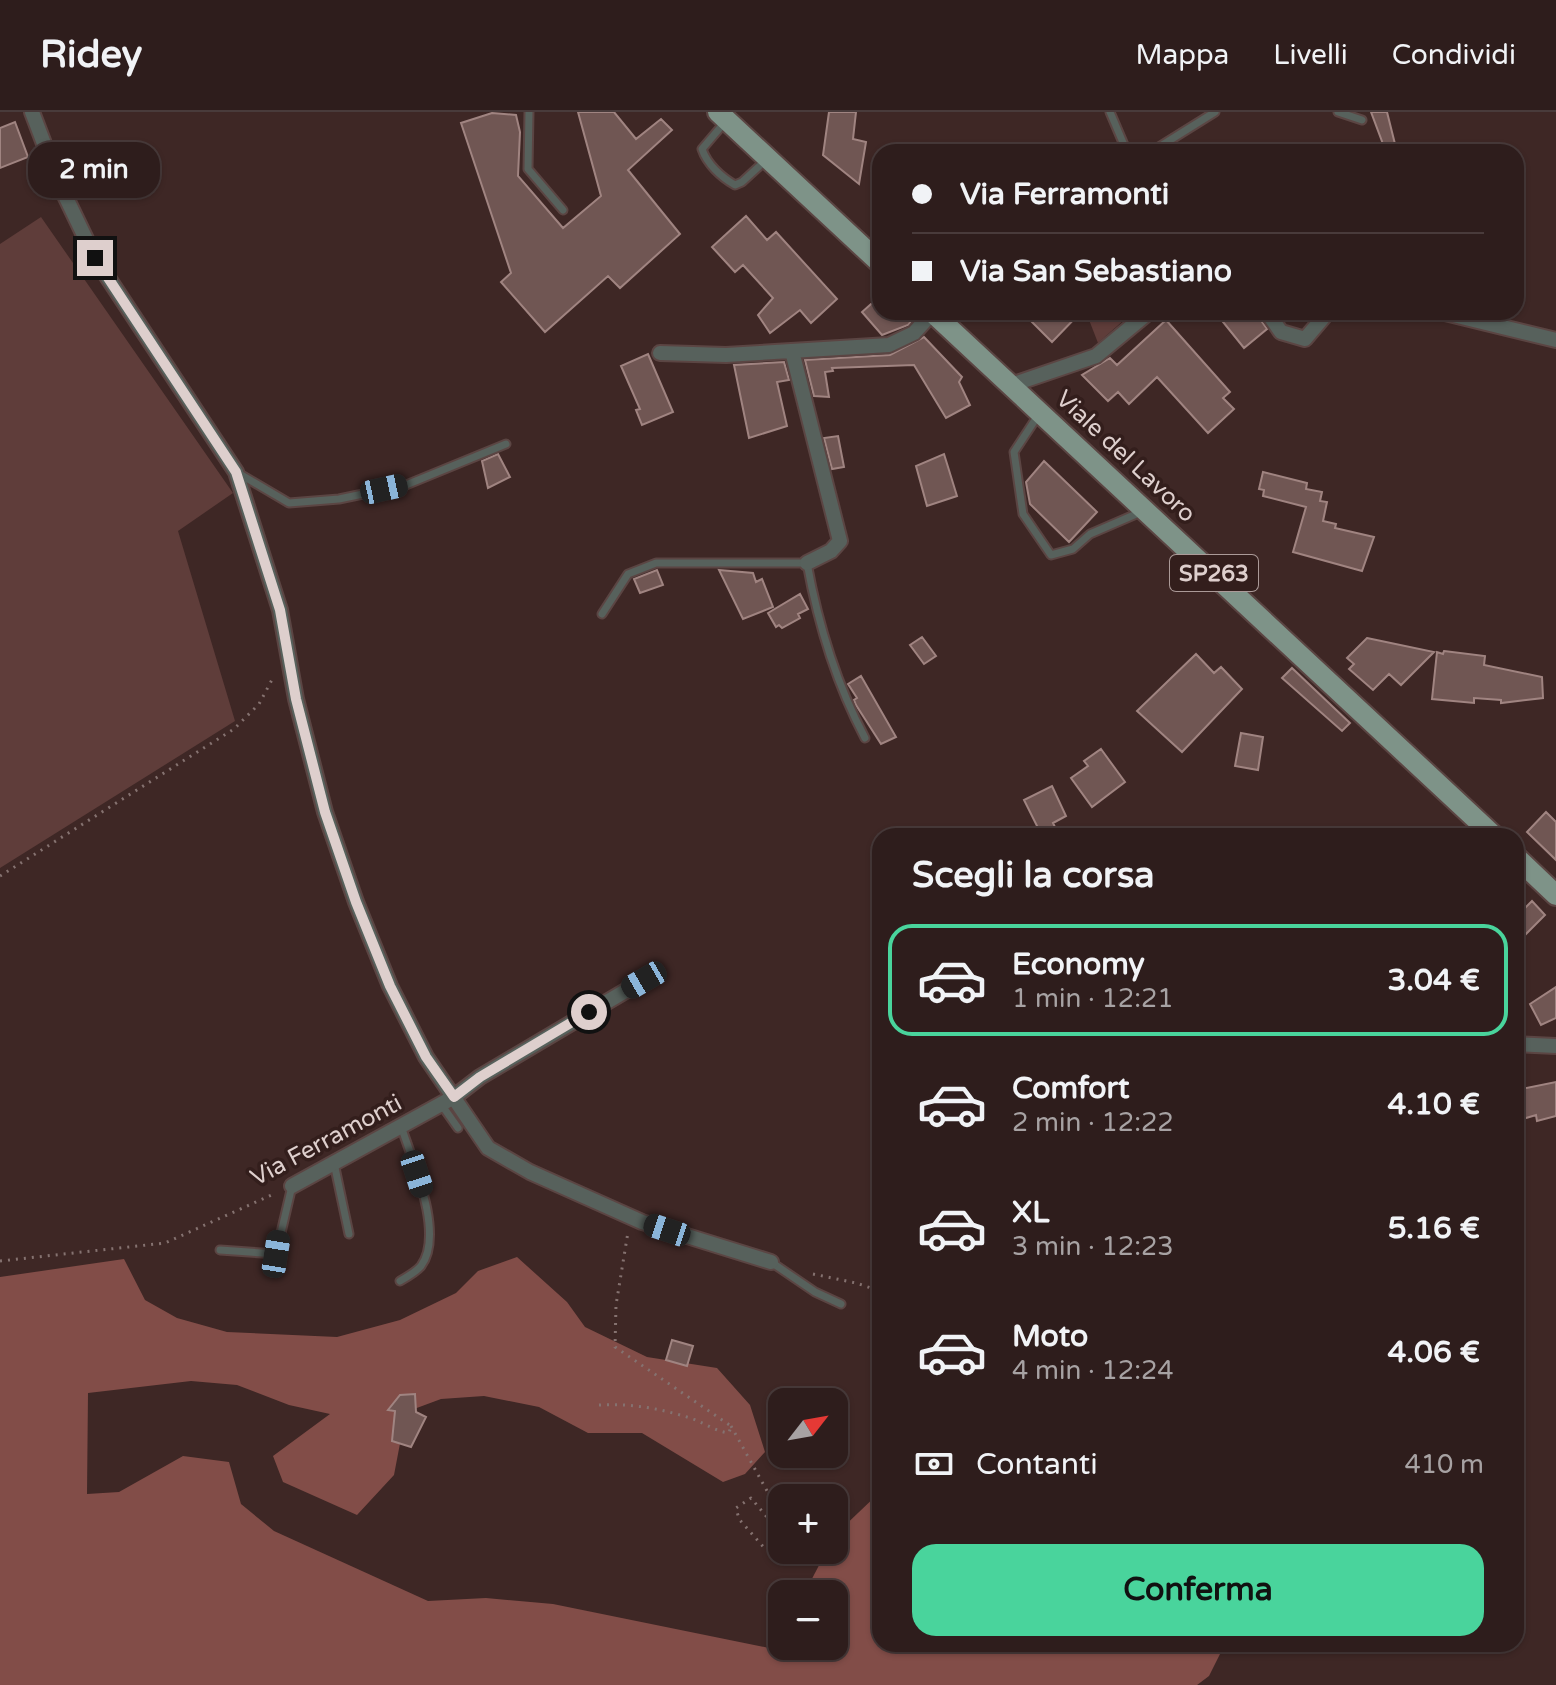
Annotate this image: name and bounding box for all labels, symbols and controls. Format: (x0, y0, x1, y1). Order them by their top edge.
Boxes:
text: Ridey (40, 32, 142, 78)
text: Mappa (1135, 38, 1229, 72)
text: Livelli (1273, 38, 1348, 72)
text: Condividi (1392, 38, 1516, 72)
callout: 2 min (29, 142, 161, 198)
text: 2 min (59, 154, 129, 185)
text: Via Ferramonti (960, 176, 1169, 213)
route end (77, 240, 113, 276)
text: Via San Sebastiano (960, 253, 1232, 290)
street label: Viale del Lavoro (1050, 384, 1201, 528)
car (358, 472, 410, 506)
road number: SP263 (1170, 555, 1258, 591)
text: Scegli la corsa (912, 854, 1154, 897)
icon: car (916, 944, 988, 1016)
text: Economy (1012, 946, 1145, 983)
car (617, 958, 671, 1002)
text: 3.04 € (1387, 962, 1480, 999)
text: 1 min · 12:21 (1012, 983, 1174, 1014)
route start (571, 994, 607, 1030)
icon: car (916, 1068, 988, 1140)
text: Comfort (1012, 1070, 1130, 1107)
text: 4.10 € (1387, 1086, 1480, 1123)
street label: Via Ferramonti (246, 1088, 407, 1193)
text: 2 min · 12:22 (1012, 1107, 1174, 1138)
car (398, 1147, 436, 1201)
icon: car (916, 1192, 988, 1264)
text: XL (1012, 1194, 1049, 1231)
text: 5.16 € (1388, 1210, 1480, 1247)
car (640, 1211, 694, 1249)
car (260, 1228, 292, 1280)
text: 3 min · 12:23 (1012, 1231, 1174, 1262)
icon: car (916, 1316, 988, 1388)
text: Moto (1012, 1318, 1088, 1355)
text: 4.06 € (1387, 1334, 1480, 1371)
text: 4 min · 12:24 (1012, 1355, 1174, 1386)
north arrow (768, 1388, 848, 1468)
map controls (768, 1388, 848, 1660)
icon: cash (912, 1442, 956, 1486)
text: Contanti (976, 1446, 1098, 1483)
text: 410 m (1404, 1449, 1484, 1480)
button: + (768, 1484, 848, 1564)
button: Conferma (912, 1544, 1484, 1636)
button: − (768, 1580, 848, 1660)

